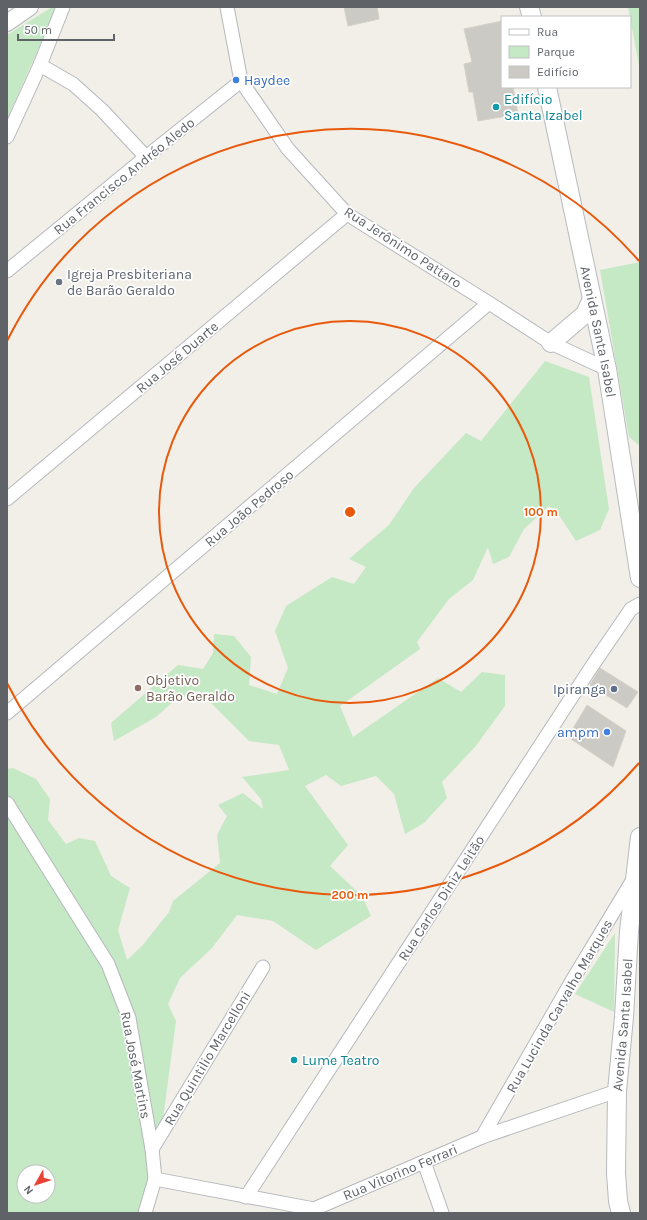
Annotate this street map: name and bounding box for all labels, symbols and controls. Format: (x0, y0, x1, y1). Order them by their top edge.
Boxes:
scale bar (18, 16, 114, 42)
legend (501, 16, 631, 88)
text: 50 m (24, 23, 52, 37)
text: Rua (537, 25, 558, 39)
text: Parque (537, 45, 575, 59)
text: Edifício (537, 65, 578, 79)
place label: Haydee (244, 72, 290, 89)
marker: Haydee (231, 75, 241, 85)
place label: Edifício Santa Izabel (504, 91, 583, 124)
marker: Edifício Santa Izabel (491, 102, 501, 112)
street label: Rua Francisco Andréo Aledo (50, 114, 198, 239)
street label: Rua Jerônimo Pattaro (341, 203, 465, 292)
street label: Avenida Santa Isabel (576, 265, 619, 398)
place label: Igreja Presbiteriana de Barão Geraldo (67, 266, 192, 299)
marker: Igreja Presbiteriana de Barão Geraldo (54, 277, 64, 287)
street label: Rua José Duarte (133, 318, 222, 397)
street label: Rua João Pedroso (201, 466, 297, 551)
centre of rings (343, 505, 357, 519)
text: 100 m (524, 505, 558, 519)
place label: Objetivo Barão Geraldo (146, 672, 235, 705)
place label: Ipiranga (553, 681, 606, 698)
marker: Objetivo Barão Geraldo (133, 683, 143, 693)
marker: Ipiranga (609, 684, 619, 694)
place label: ampm (557, 724, 599, 741)
marker: ampm (602, 727, 612, 737)
street label: Rua Carlos Diniz Leitão (394, 832, 488, 964)
text: 200 m (332, 888, 368, 902)
street label: Rua Lucinda Carvalho Marques (503, 916, 616, 1096)
street label: Avenida Santa Isabel (609, 958, 636, 1092)
street label: Rua Quintilio Marcelloni (160, 988, 254, 1129)
street label: Rua José Martins (117, 1010, 154, 1120)
place label: Lume Teatro (302, 1052, 379, 1069)
marker: Lume Teatro (289, 1055, 299, 1065)
street label: Rua Vitorino Ferrari (340, 1141, 460, 1204)
north arrow (16, 1164, 56, 1204)
text: N (21, 1183, 36, 1197)

